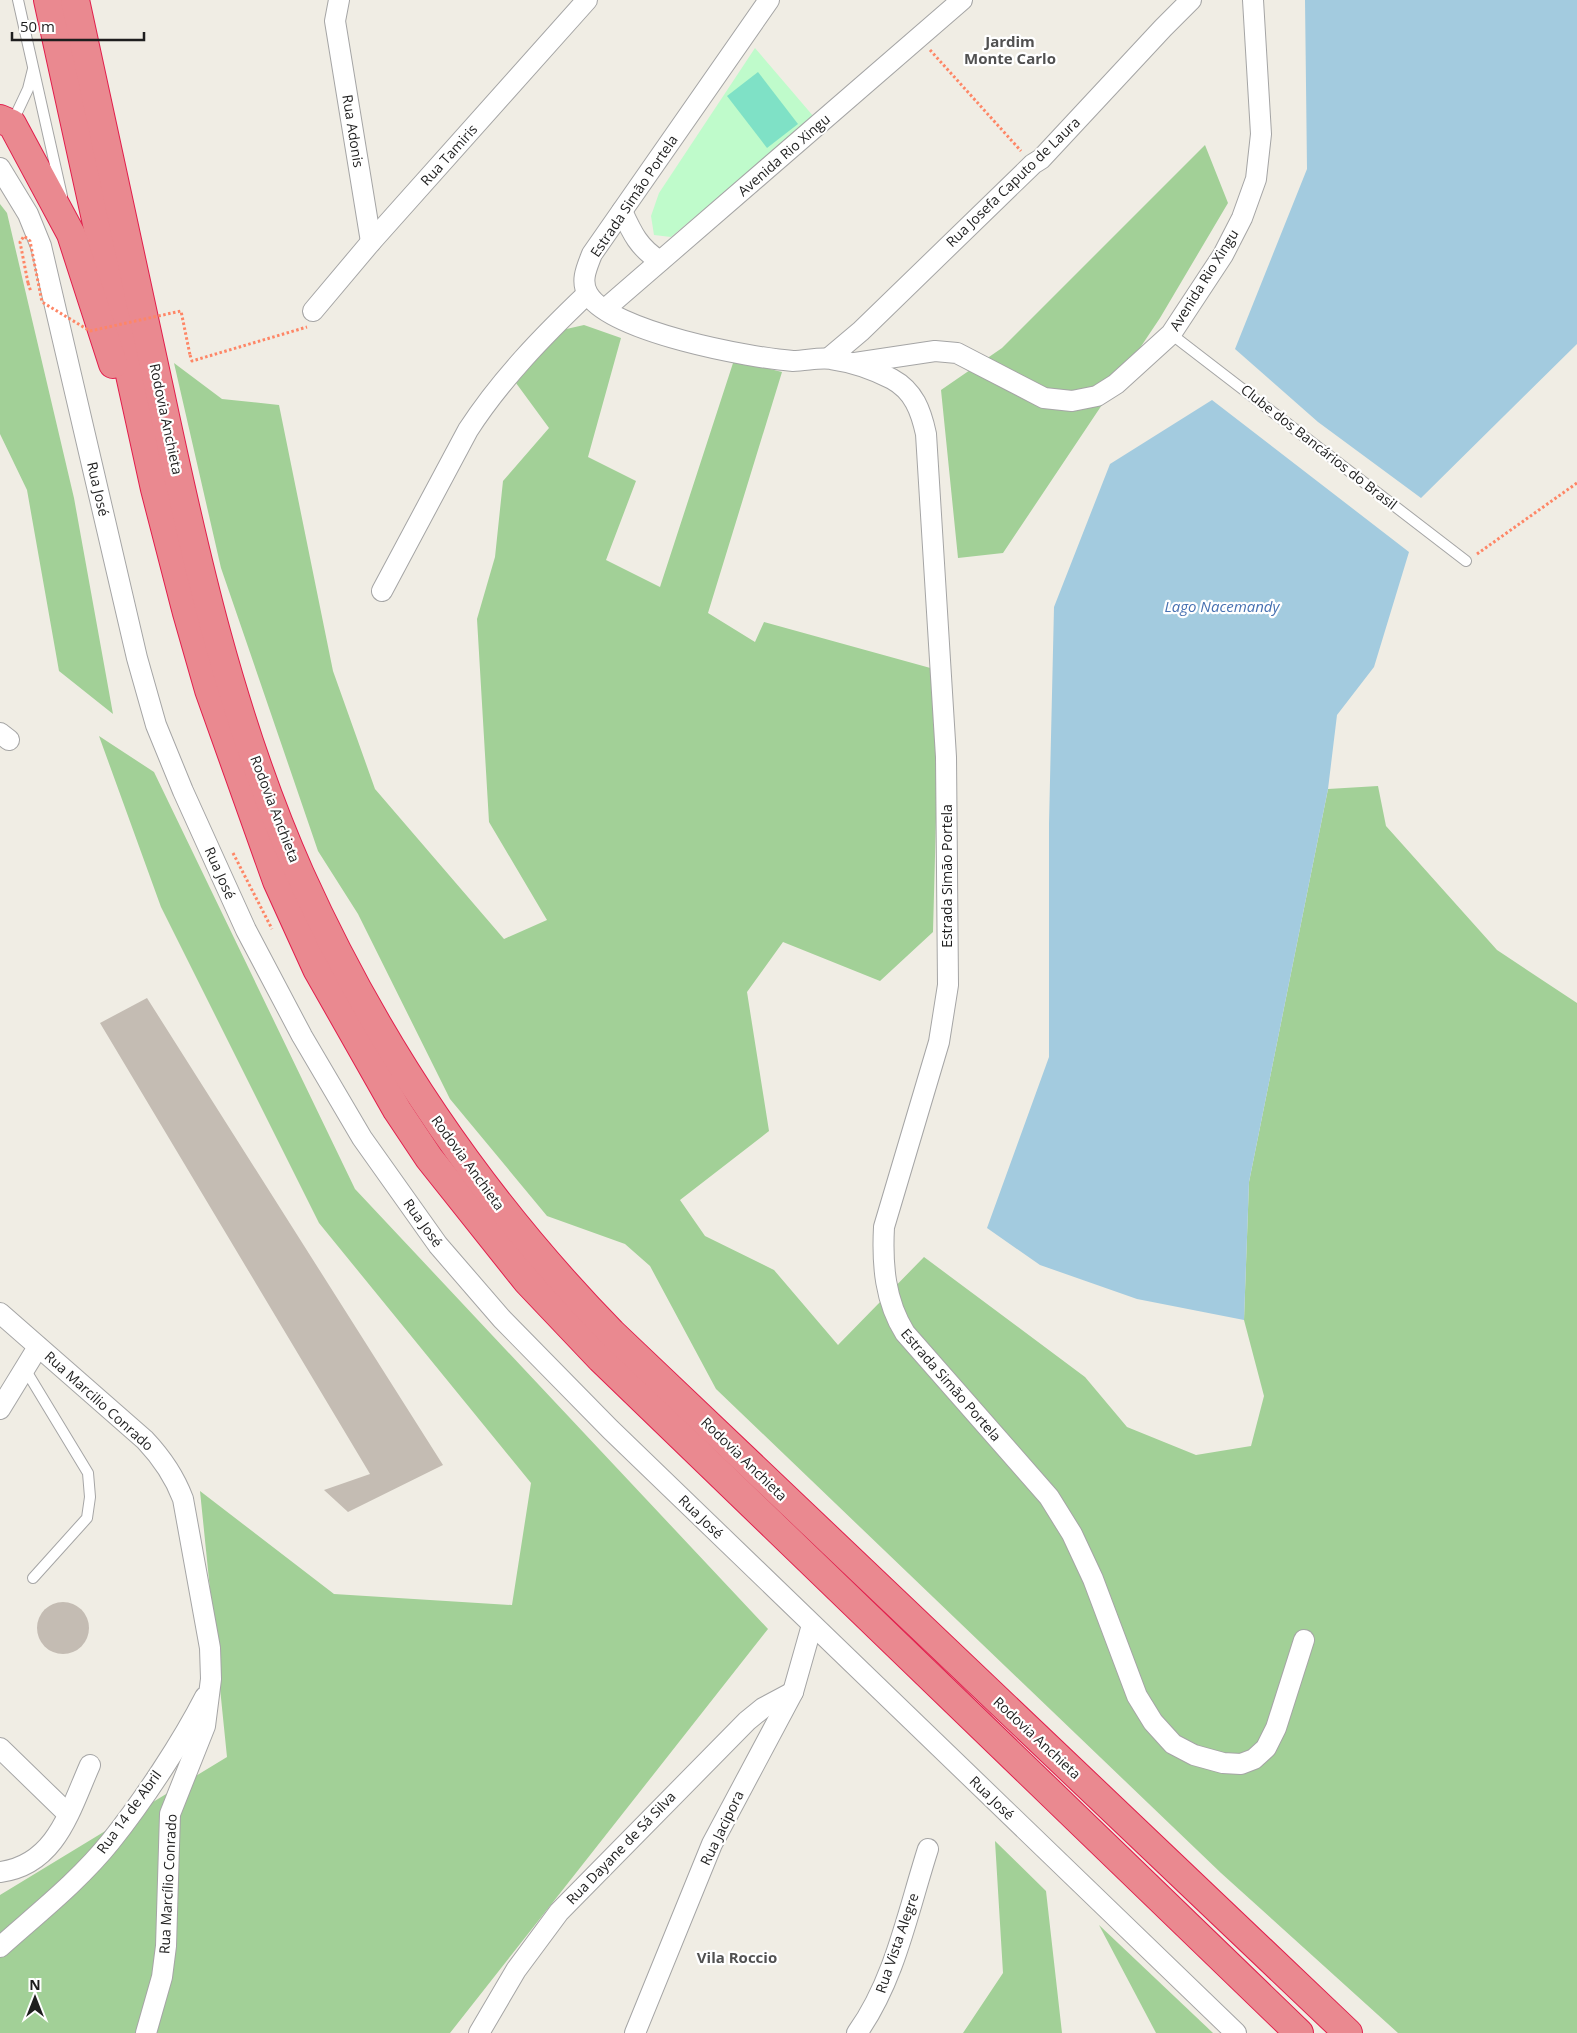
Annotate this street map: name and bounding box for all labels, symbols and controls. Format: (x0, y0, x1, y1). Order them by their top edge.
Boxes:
scale bar (12, 10, 145, 42)
text: 50 m (20, 16, 55, 36)
district label: Jardim Monte Carlo (964, 31, 1056, 68)
street label: Rua Adonis (338, 93, 369, 169)
street label: Avenida Rio Xingu (734, 109, 834, 200)
street label: Rua Josefa Caputo de Laura (941, 112, 1084, 251)
street label: Rua Tamiris (416, 120, 482, 189)
street label: Estrada Simão Portela (586, 131, 682, 261)
street label: Avenida Rio Xingu (1165, 225, 1242, 334)
street label: Rodovia Anchieta (145, 362, 188, 476)
street label: Clube dos Bancários do Brasil (1237, 380, 1401, 514)
street label: Rua José (83, 460, 114, 518)
water label: Lago Nacemandy (1165, 596, 1281, 616)
street label: Rodovia Anchieta (246, 753, 305, 865)
street label: Estrada Simão Portela (937, 804, 956, 948)
street label: Rua José (201, 844, 240, 902)
street label: Rodovia Anchieta (428, 1111, 509, 1214)
street label: Rua José (399, 1195, 447, 1251)
street label: Estrada Simão Portela (897, 1324, 1006, 1445)
street label: Rua Marcilio Conrado (41, 1347, 158, 1455)
street label: Rodovia Anchieta (697, 1413, 792, 1505)
street label: Rua José (675, 1491, 728, 1543)
street label: Rodovia Anchieta (990, 1692, 1085, 1783)
street label: Rua 14 de Abril (92, 1766, 165, 1857)
street label: Rua José (966, 1772, 1019, 1824)
street label: Rua Dayane de Sá Silva (562, 1787, 680, 1908)
street label: Rua Jacipora (695, 1787, 748, 1868)
street label: Rua Marcílio Conrado (154, 1813, 181, 1955)
street label: Rua Vista Alegre (870, 1890, 923, 1996)
district label: Vila Roccio (697, 1947, 777, 1967)
north arrow (10, 1973, 60, 2023)
text: N (29, 1975, 41, 1994)

